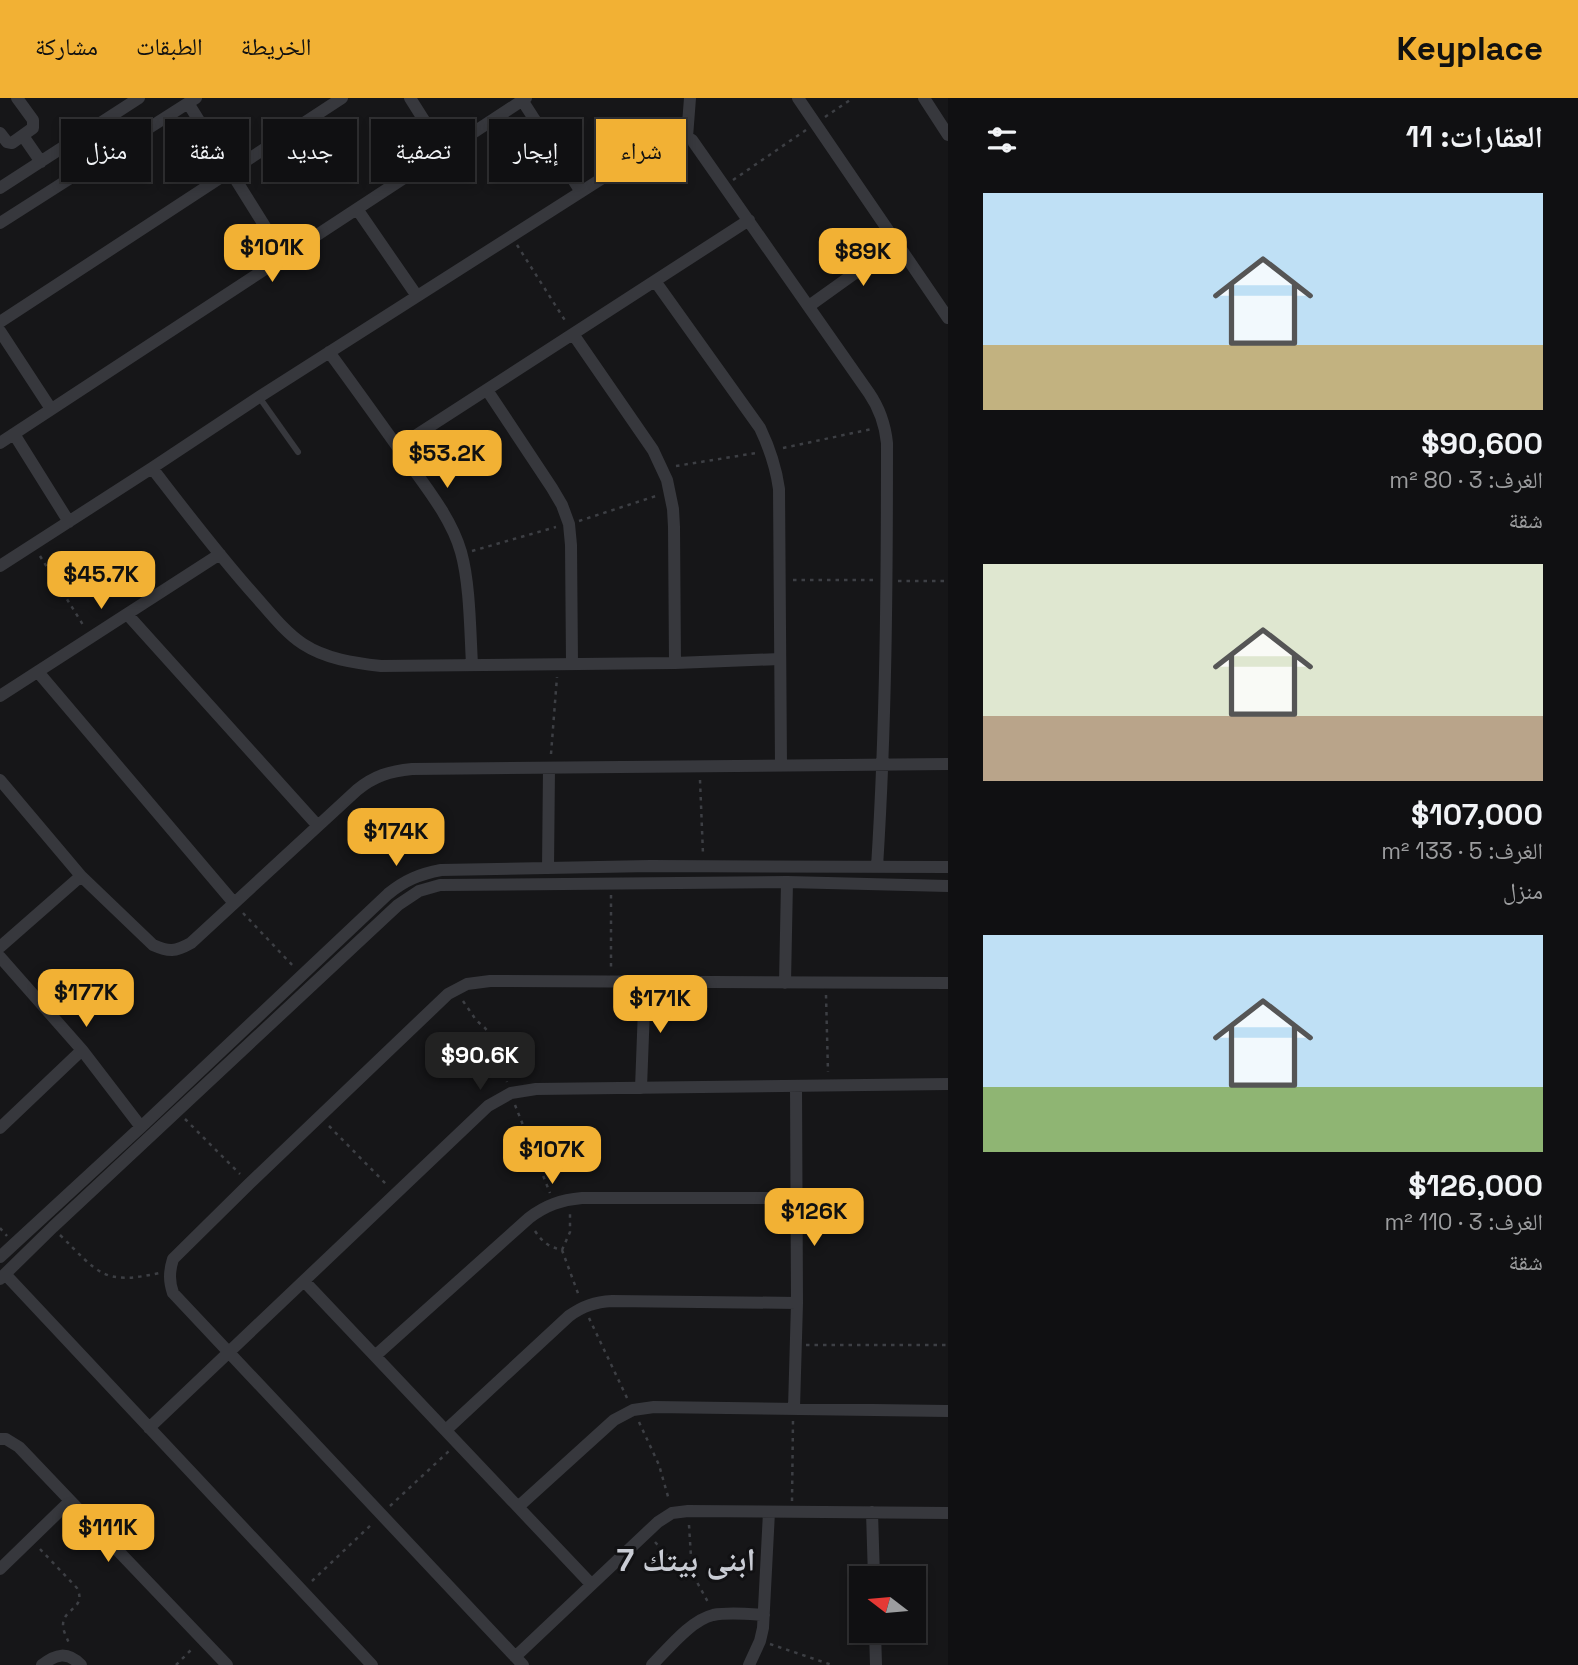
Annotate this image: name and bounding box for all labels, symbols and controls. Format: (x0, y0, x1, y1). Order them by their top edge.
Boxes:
text: Keyplace (1396, 28, 1543, 70)
text: مشاركة (35, 31, 98, 62)
text: الطبقات (136, 31, 203, 62)
text: الخريطة (241, 31, 311, 62)
text: العقارات: 11 (1406, 117, 1543, 156)
chip: منزل (61, 119, 151, 182)
chip: شقة (165, 119, 249, 182)
chip: جديد (263, 119, 357, 182)
chip: تصفية (371, 119, 475, 182)
chip: إيجار (489, 119, 582, 182)
chip: شراء (596, 119, 686, 182)
icon: filters (983, 121, 1021, 159)
pin: $101K (223, 225, 321, 284)
pin: $89K (822, 228, 904, 288)
text: $101K (240, 232, 304, 262)
text: $89K (835, 236, 891, 266)
icon: home (1200, 238, 1326, 364)
text: $90,600 (1421, 424, 1543, 463)
pin: $53.2K (390, 430, 504, 490)
text: $53.2K (409, 438, 485, 468)
text: الغرف: 3 · 80 m² (1389, 465, 1543, 495)
text: شقة (1509, 505, 1543, 535)
pin: $45.7K (44, 552, 158, 611)
text: $45.7K (63, 559, 139, 589)
icon: home (1200, 609, 1326, 735)
text: $107,000 (1411, 795, 1543, 834)
pin: $174K (347, 808, 445, 868)
text: $174K (363, 816, 429, 846)
text: الغرف: 5 · 133 m² (1381, 836, 1543, 866)
text: منزل (1503, 876, 1543, 906)
pin: $177K (37, 970, 135, 1029)
pin: $171K (611, 976, 709, 1035)
text: $177K (54, 977, 118, 1007)
icon: home (1200, 980, 1326, 1106)
text: $171K (629, 983, 691, 1013)
pin: $90.6K (423, 1032, 537, 1092)
text: $90.6K (441, 1040, 519, 1070)
pin: $107K (503, 1126, 601, 1186)
text: $107K (519, 1134, 585, 1164)
text: $126,000 (1408, 1166, 1543, 1205)
pin: $126K (765, 1188, 863, 1248)
text: $126K (781, 1196, 847, 1226)
text: الغرف: 3 · 110 m² (1384, 1207, 1543, 1237)
text: شقة (1509, 1247, 1543, 1277)
pin: $111K (59, 1504, 157, 1564)
text: $111K (78, 1512, 138, 1542)
district label: ابنى بيتك 7 (617, 1540, 755, 1580)
north arrow (849, 1566, 926, 1643)
map controls (849, 1566, 926, 1643)

